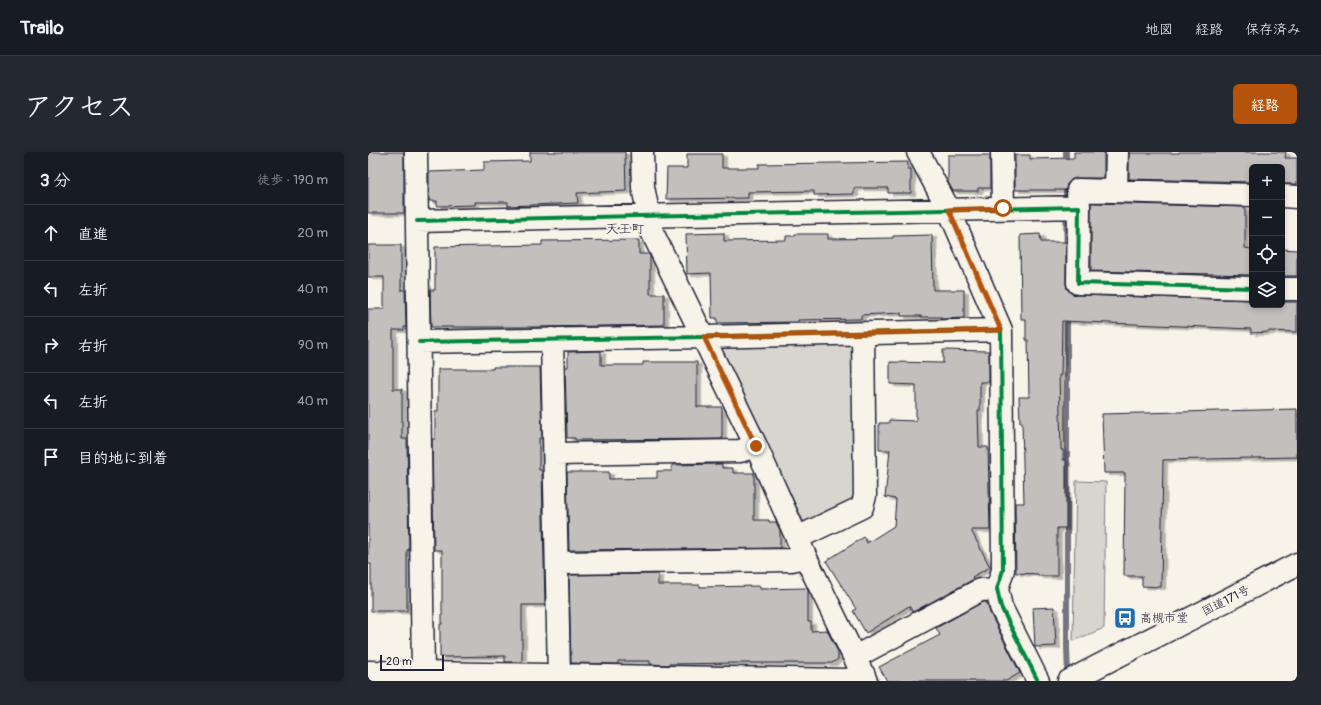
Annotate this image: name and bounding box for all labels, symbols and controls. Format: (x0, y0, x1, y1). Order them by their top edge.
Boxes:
text: Trailo (20, 16, 64, 40)
text: 地図 (1145, 21, 1173, 38)
text: 経路 (1195, 21, 1223, 38)
text: 保存済み (1245, 21, 1301, 38)
button: 経路 (1233, 84, 1297, 124)
text: アクセス (24, 90, 134, 125)
map controls (1249, 164, 1285, 308)
button: + (1249, 164, 1285, 200)
text: 3 分 (40, 170, 70, 191)
text: 徒歩 · 190 m (257, 172, 328, 188)
route start (994, 199, 1012, 217)
button: − (1249, 200, 1285, 236)
district label: 天王町 (605, 221, 645, 237)
icon: ahead (40, 222, 62, 244)
text: 直進 (78, 225, 108, 244)
text: 20 m (297, 225, 328, 241)
button: locate (1249, 236, 1285, 272)
button: layers (1249, 272, 1285, 308)
icon: left (40, 278, 62, 300)
text: 左折 (78, 281, 108, 300)
text: 40 m (297, 281, 328, 297)
icon: right (40, 334, 62, 356)
text: 右折 (78, 337, 108, 356)
text: 90 m (298, 337, 328, 353)
icon: left (40, 390, 62, 412)
text: 左折 (78, 393, 108, 412)
text: 40 m (297, 393, 328, 409)
route end (747, 437, 765, 455)
icon: arrive (40, 446, 62, 468)
text: 目的地に到着 (78, 449, 168, 468)
street label: 国道171号 (1200, 583, 1252, 619)
bus stop icon: 高槻市堂 (1112, 605, 1138, 631)
place label: 高槻市堂 (1140, 611, 1188, 626)
scale bar (380, 653, 444, 672)
text: 20 m (386, 655, 412, 668)

